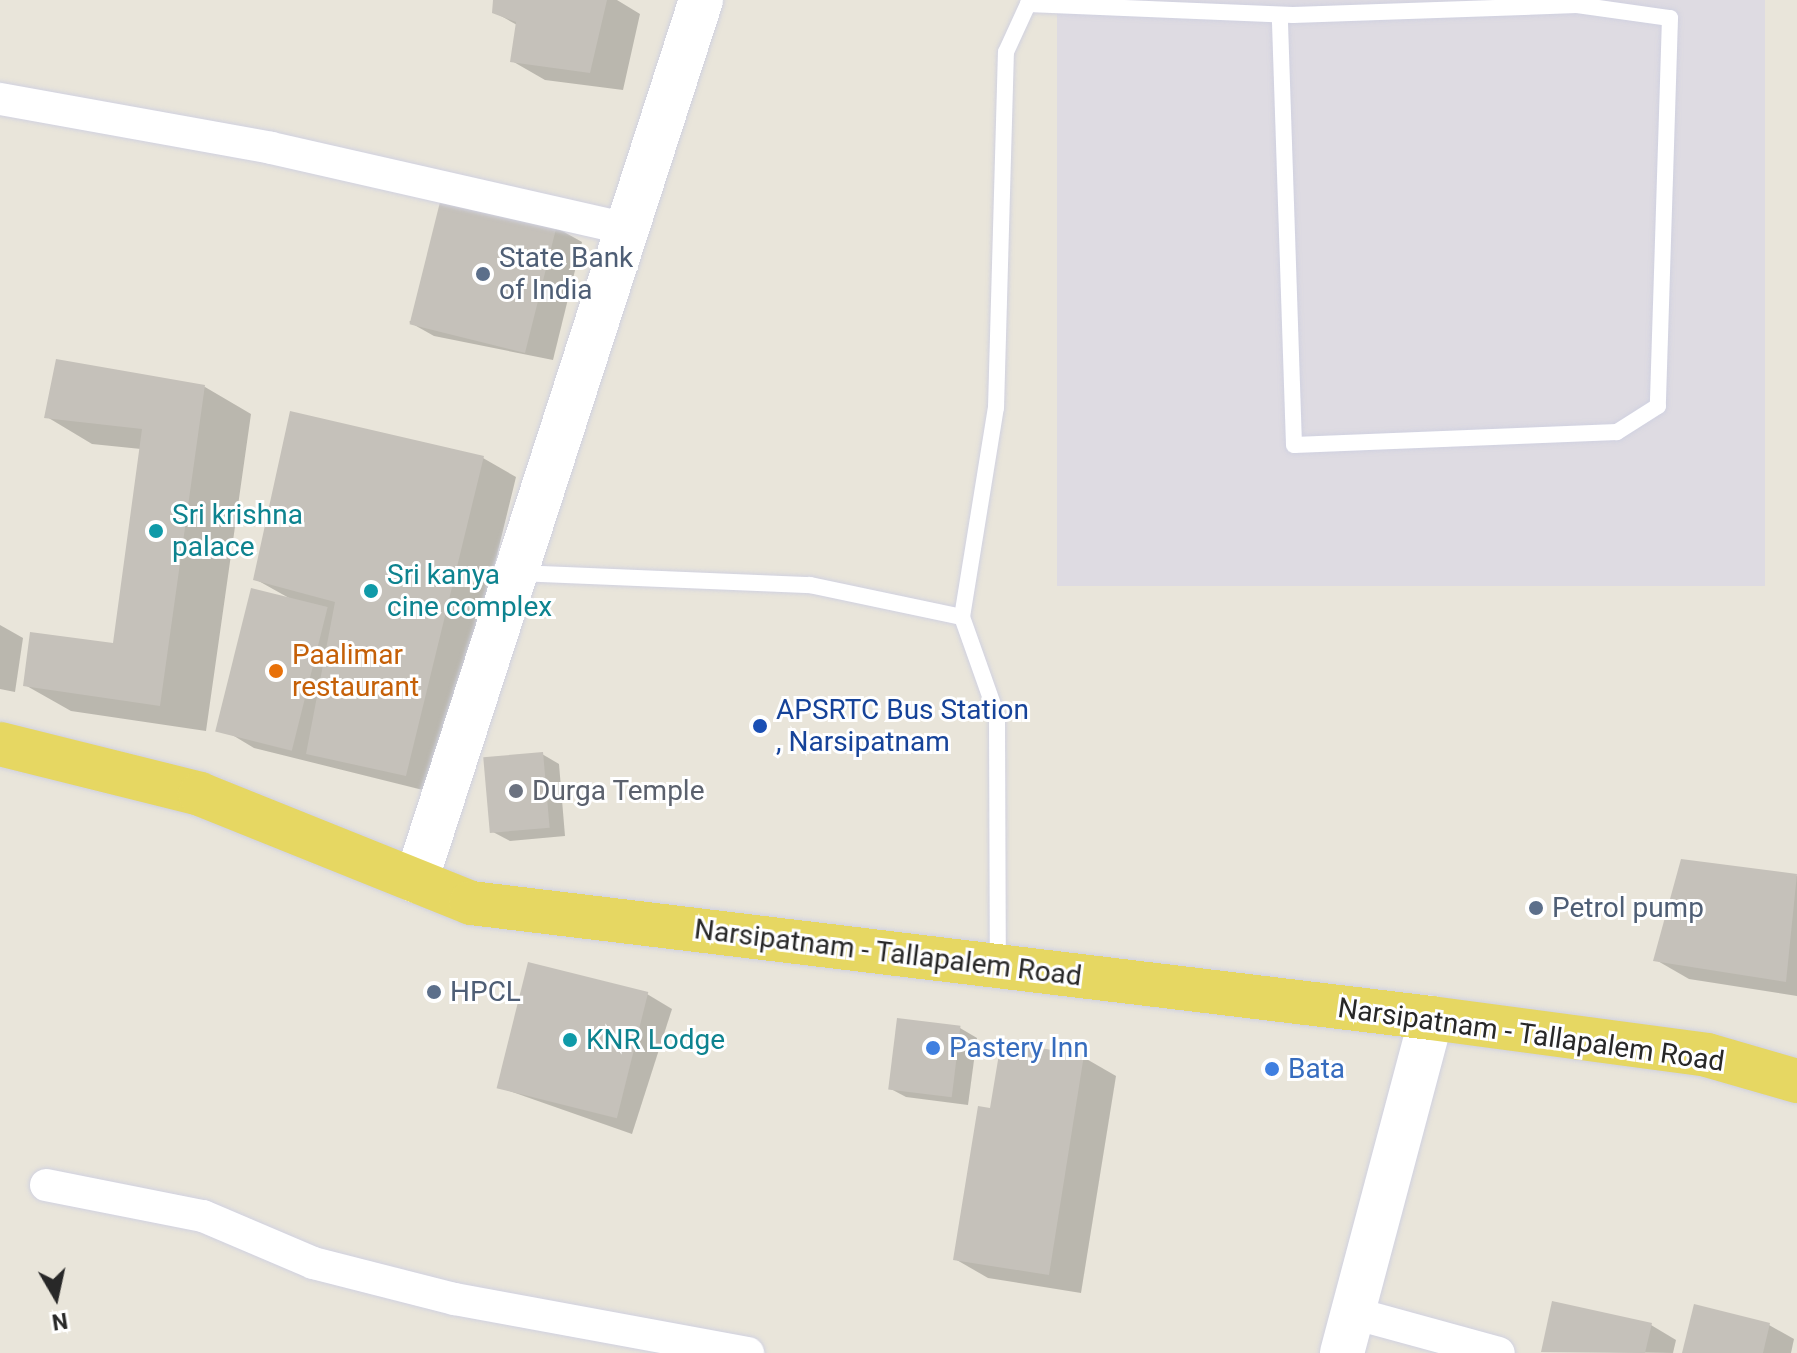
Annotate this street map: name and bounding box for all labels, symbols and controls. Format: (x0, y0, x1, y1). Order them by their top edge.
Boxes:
place label: State Bank of India (499, 241, 633, 307)
marker: State Bank of India (474, 265, 492, 283)
place label: Sri krishna palace (172, 498, 303, 564)
marker: Sri krishna palace (147, 522, 165, 540)
place label: Sri kanya cine complex (387, 558, 552, 624)
marker: Sri kanya cine complex (362, 582, 380, 600)
place label: Paalimar restaurant (292, 638, 419, 704)
marker: Paalimar restaurant (267, 662, 285, 680)
place label: APSRTC Bus Station , Narsipatnam (776, 693, 1029, 759)
marker: APSRTC Bus Station , Narsipatnam (751, 717, 769, 735)
place label: Durga Temple (532, 774, 705, 808)
marker: Durga Temple (507, 782, 525, 800)
place label: Petrol pump (1552, 891, 1704, 925)
marker: Petrol pump (1527, 899, 1545, 917)
street label: Narsipatnam - Tallapalem Road (692, 913, 1084, 993)
place label: HPCL (450, 975, 521, 1009)
marker: HPCL (425, 983, 443, 1001)
street label: Narsipatnam - Tallapalem Road (1335, 991, 1727, 1079)
place label: KNR Lodge (586, 1023, 725, 1057)
marker: KNR Lodge (561, 1031, 579, 1049)
place label: Pastery Inn (949, 1031, 1089, 1065)
marker: Pastery Inn (924, 1039, 942, 1057)
place label: Bata (1288, 1052, 1345, 1086)
marker: Bata (1263, 1060, 1281, 1078)
north arrow (16, 1257, 96, 1337)
text: N (50, 1308, 69, 1335)

